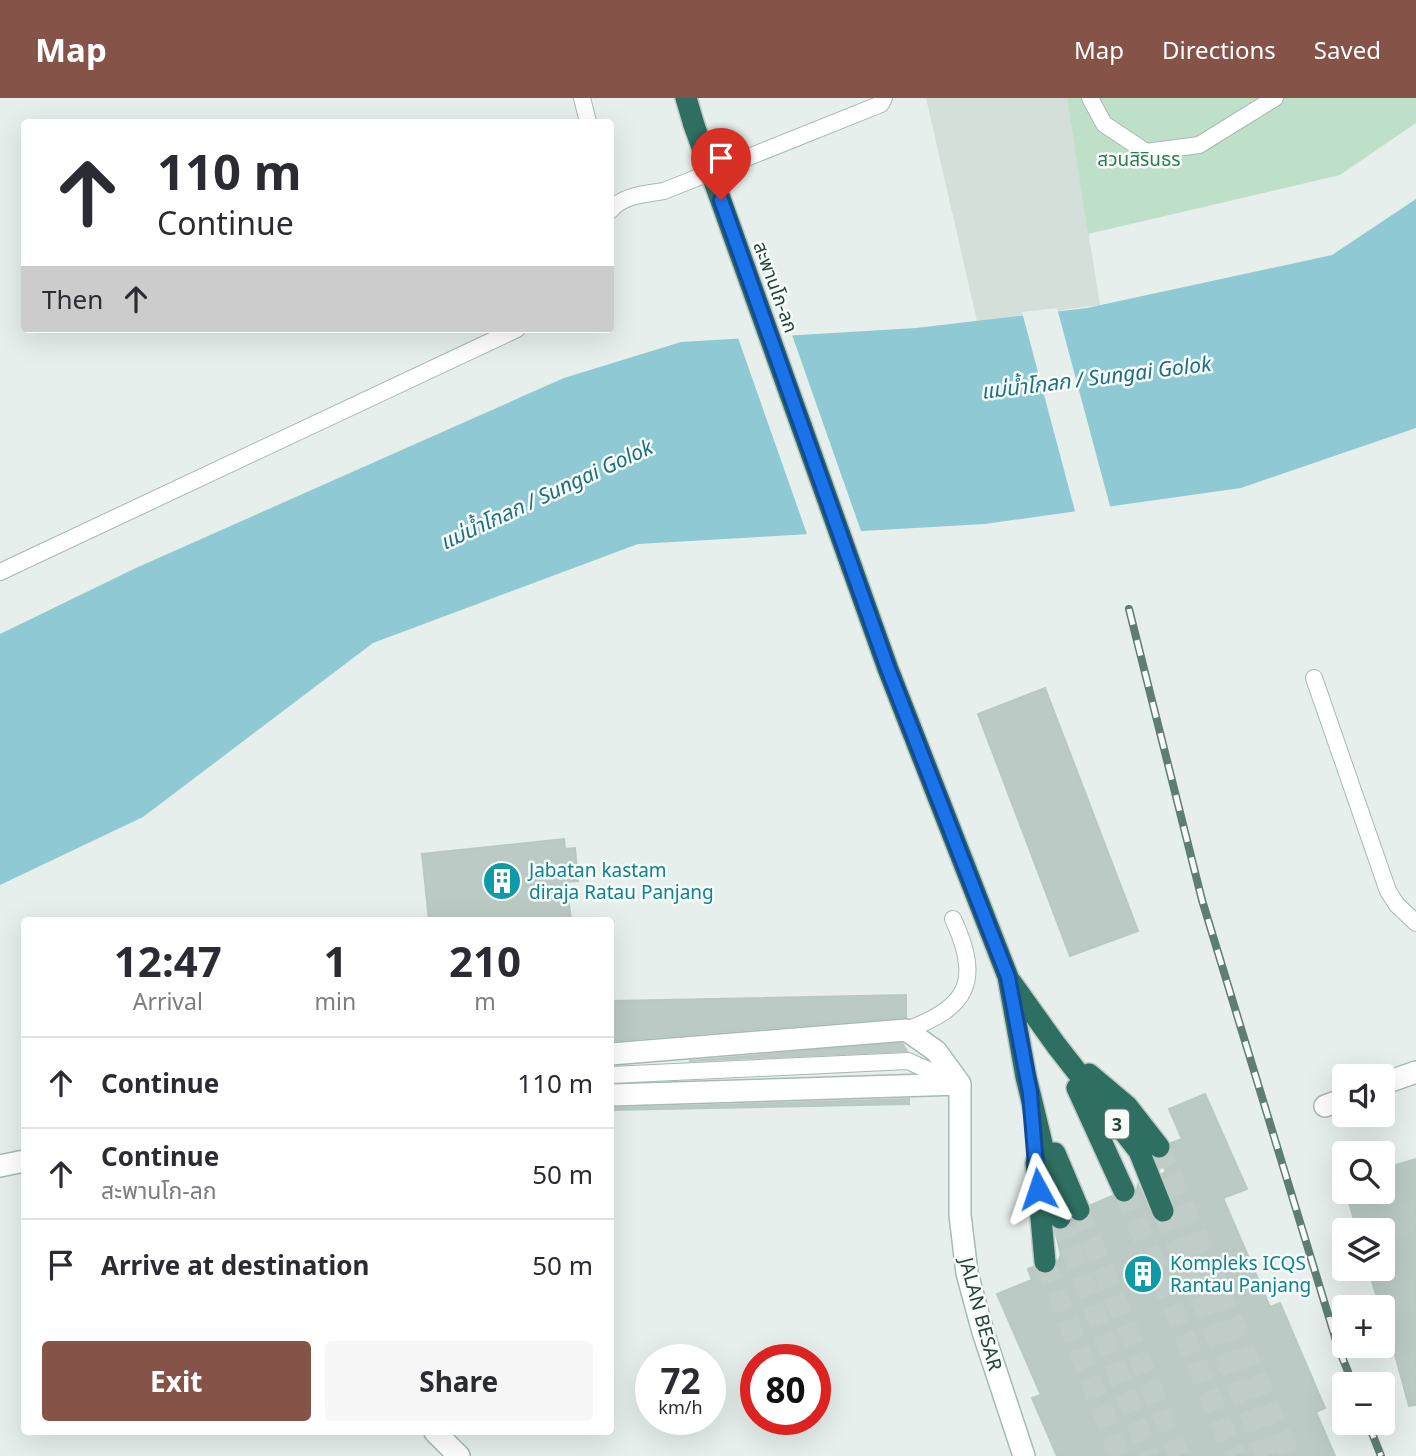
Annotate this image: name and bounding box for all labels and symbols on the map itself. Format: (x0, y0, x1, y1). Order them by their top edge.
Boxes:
pin (691, 128, 751, 200)
park label: สวนสิรินธร (1097, 146, 1181, 172)
street label: สะพานโก-ลก (747, 238, 805, 336)
water label: แม่น้ำโกลก / Sungai Golok (979, 349, 1214, 405)
water label: แม่น้ำโกลก / Sungai Golok (435, 432, 658, 556)
place label: Jabatan kastam diraja Ratau Panjang (527, 857, 714, 905)
building icon: Jabatan kastam diraja Ratau Panjang (481, 860, 523, 902)
road number: 3 (1105, 1110, 1129, 1139)
position arrow (1001, 1152, 1075, 1226)
place label: Kompleks ICQS Rantau Panjang (1170, 1250, 1311, 1298)
street label: JALAN BESAR (953, 1253, 1009, 1374)
building icon: Kompleks ICQS Rantau Panjang (1122, 1253, 1164, 1295)
speed limit sign: 80 (740, 1344, 831, 1435)

